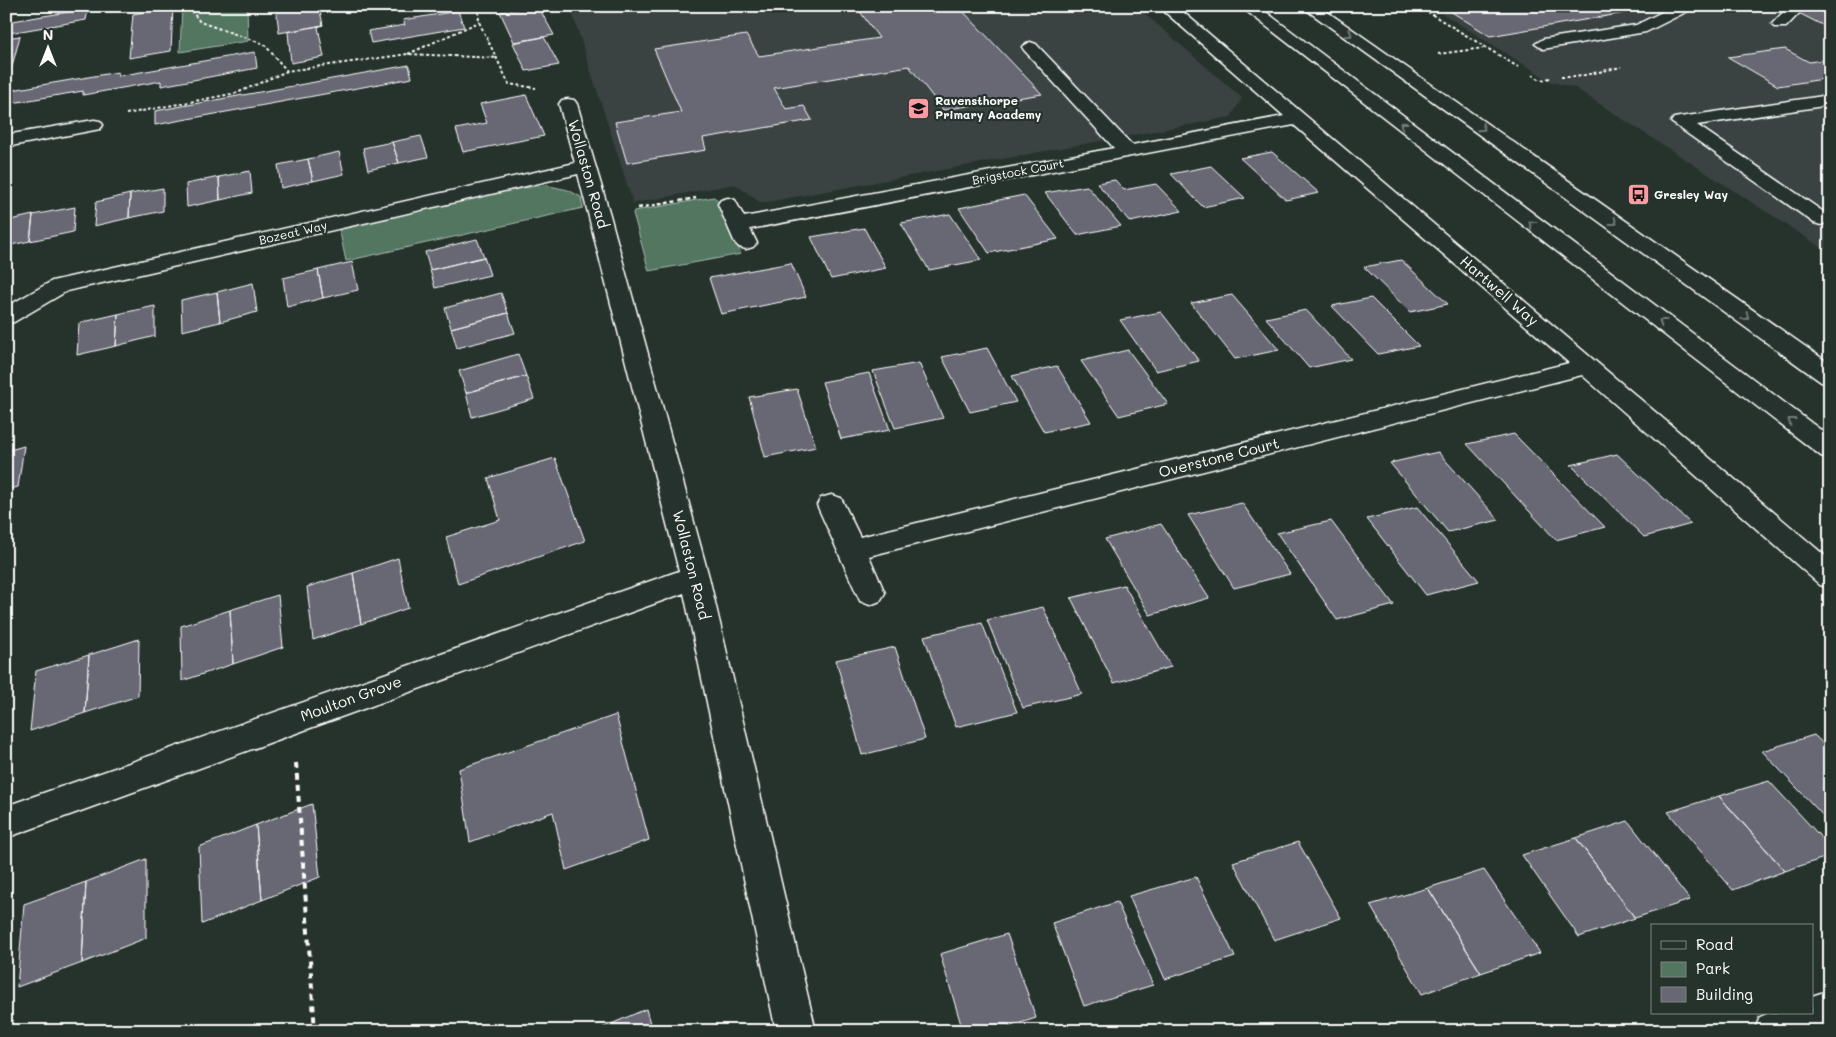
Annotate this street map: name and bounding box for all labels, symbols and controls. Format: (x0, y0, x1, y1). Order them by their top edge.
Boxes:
north arrow (22, 22, 72, 72)
text: N (43, 25, 53, 44)
one-way arrow (1343, 28, 1353, 37)
place label: Ravensthorpe Primary Academy (935, 92, 1042, 122)
school or university icon: Ravensthorpe Primary Academy (907, 96, 931, 120)
street label: Wollaston Road (564, 117, 614, 230)
one-way arrow (1476, 122, 1486, 131)
one-way arrow (1400, 123, 1409, 131)
street label: Brigstock Court (971, 154, 1065, 188)
bus stop icon: Gresley Way (1626, 183, 1650, 207)
place label: Gresley Way (1654, 186, 1729, 202)
street label: Bozeat Way (257, 216, 328, 248)
one-way arrow (1608, 216, 1618, 225)
one-way arrow (1529, 221, 1538, 229)
street label: Hartwell Way (1456, 251, 1543, 330)
one-way arrow (1740, 311, 1750, 320)
one-way arrow (1658, 319, 1668, 328)
one-way arrow (1788, 418, 1797, 426)
street label: Overstone Court (1156, 432, 1281, 482)
street label: Wollaston Road (669, 508, 715, 622)
street label: Moulton Grove (297, 671, 404, 726)
legend (1651, 924, 1814, 1014)
text: Road (1696, 934, 1733, 954)
text: Park (1696, 958, 1730, 978)
text: Building (1696, 984, 1753, 1004)

